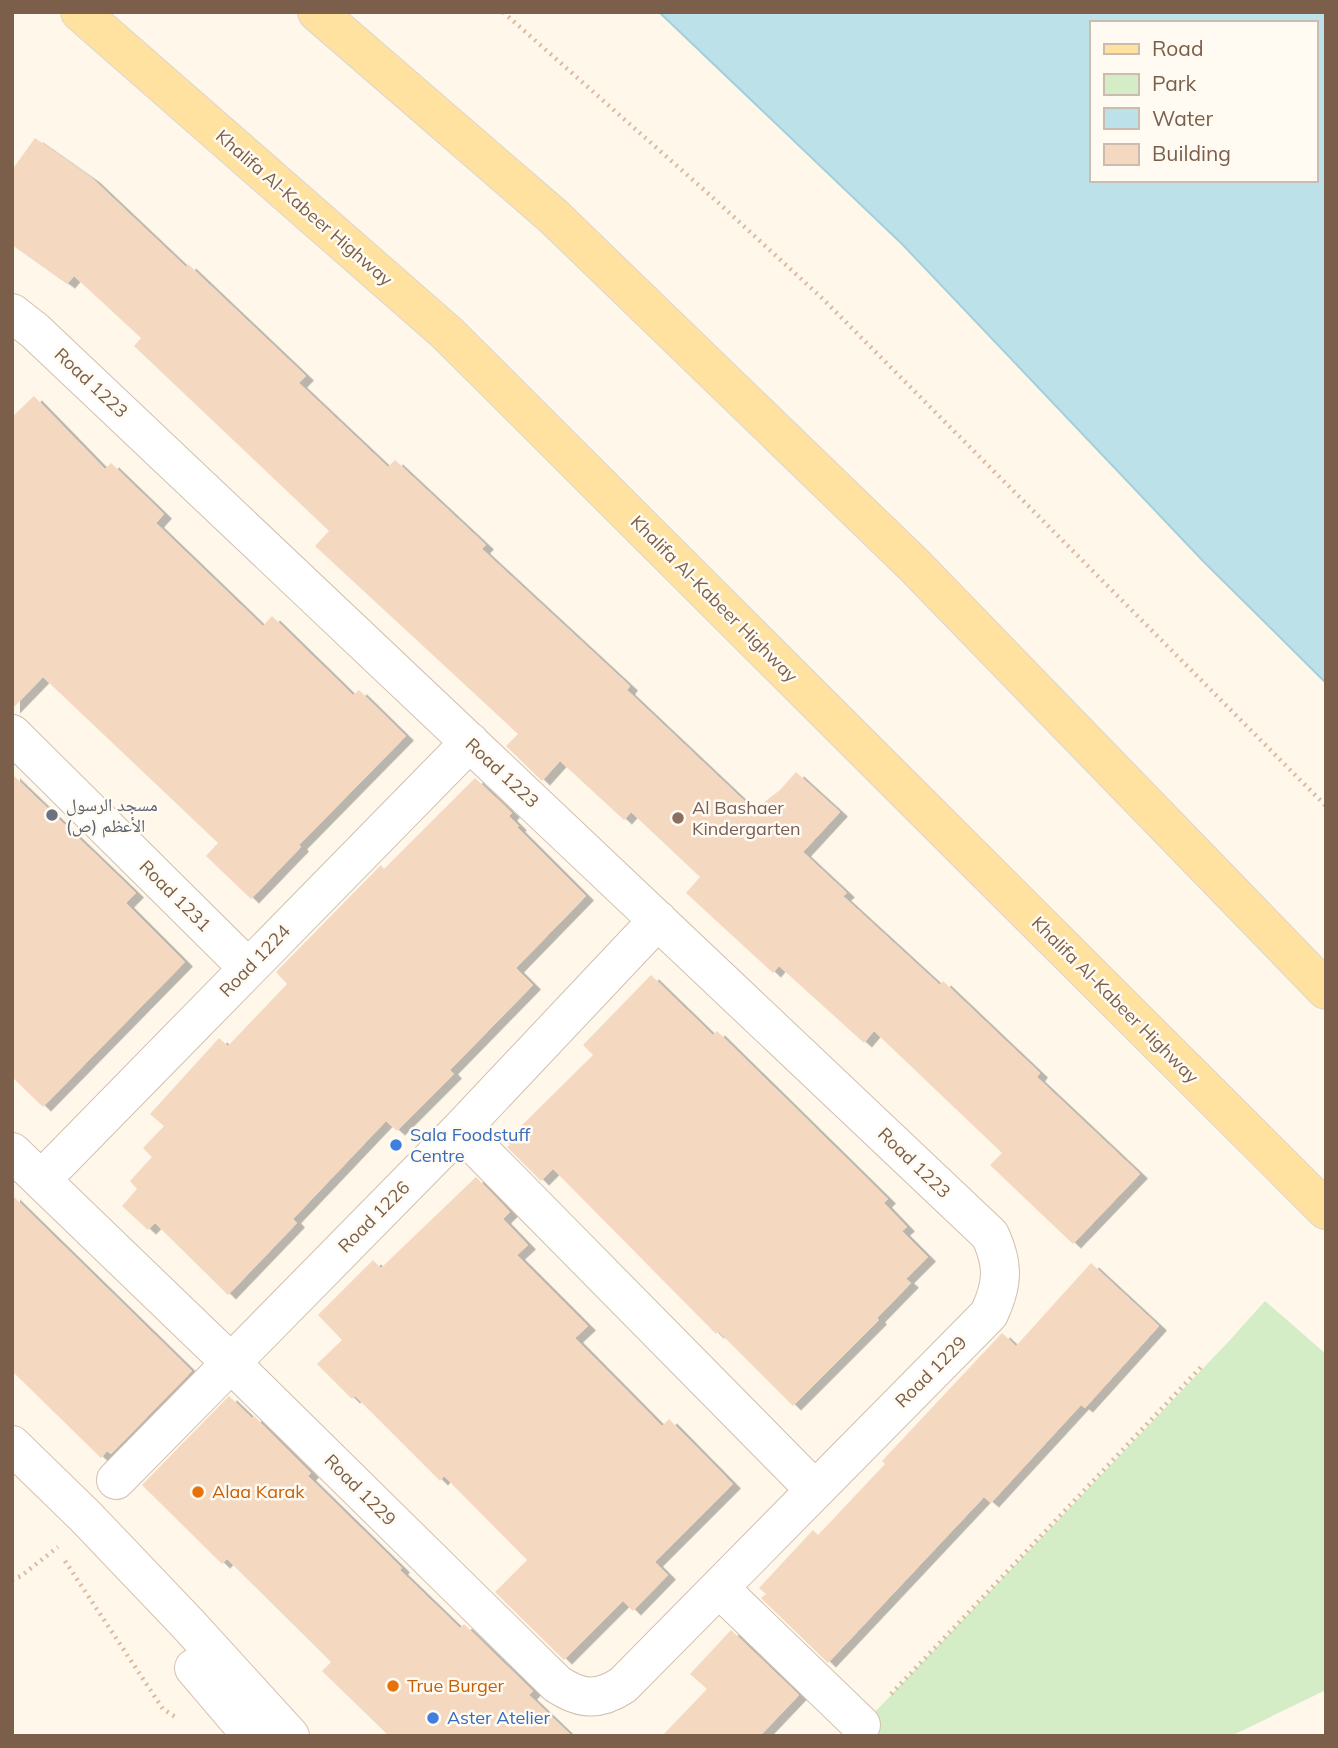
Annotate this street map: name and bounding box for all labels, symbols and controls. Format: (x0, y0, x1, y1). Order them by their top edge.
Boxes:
legend (1090, 21, 1317, 182)
text: Road (1152, 35, 1203, 61)
text: Park (1152, 70, 1196, 96)
text: Water (1152, 105, 1213, 131)
street label: Khalifa Al-Kabeer Highway (211, 124, 398, 291)
text: Building (1152, 140, 1231, 166)
street label: Road 1223 (50, 343, 133, 422)
street label: Khalifa Al-Kabeer Highway (626, 510, 803, 687)
street label: Road 1223 (461, 733, 544, 812)
place label: مسجد الرسول الأعظم (ص) (66, 793, 158, 838)
place label: Al Bashaer Kindergarten (692, 796, 800, 840)
marker: مسجد الرسول الأعظم (ص) (44, 807, 60, 823)
marker: Al Bashaer Kindergarten (670, 810, 686, 826)
street label: Road 1231 (135, 855, 216, 936)
street label: Khalifa Al-Kabeer Highway (1027, 911, 1204, 1088)
street label: Road 1224 (214, 919, 295, 1002)
street label: Road 1223 (873, 1122, 955, 1203)
place label: Sala Foodstuff Centre (410, 1123, 531, 1167)
marker: Sala Foodstuff Centre (388, 1137, 404, 1153)
street label: Road 1226 (333, 1176, 414, 1257)
street label: Road 1229 (890, 1331, 971, 1412)
street label: Road 1229 (320, 1449, 401, 1530)
place label: Alaa Karak (212, 1480, 305, 1503)
marker: Alaa Karak (190, 1484, 206, 1500)
place label: True Burger (407, 1674, 505, 1697)
marker: True Burger (385, 1678, 401, 1694)
place label: Aster Atelier (447, 1706, 551, 1729)
marker: Aster Atelier (425, 1710, 441, 1726)

